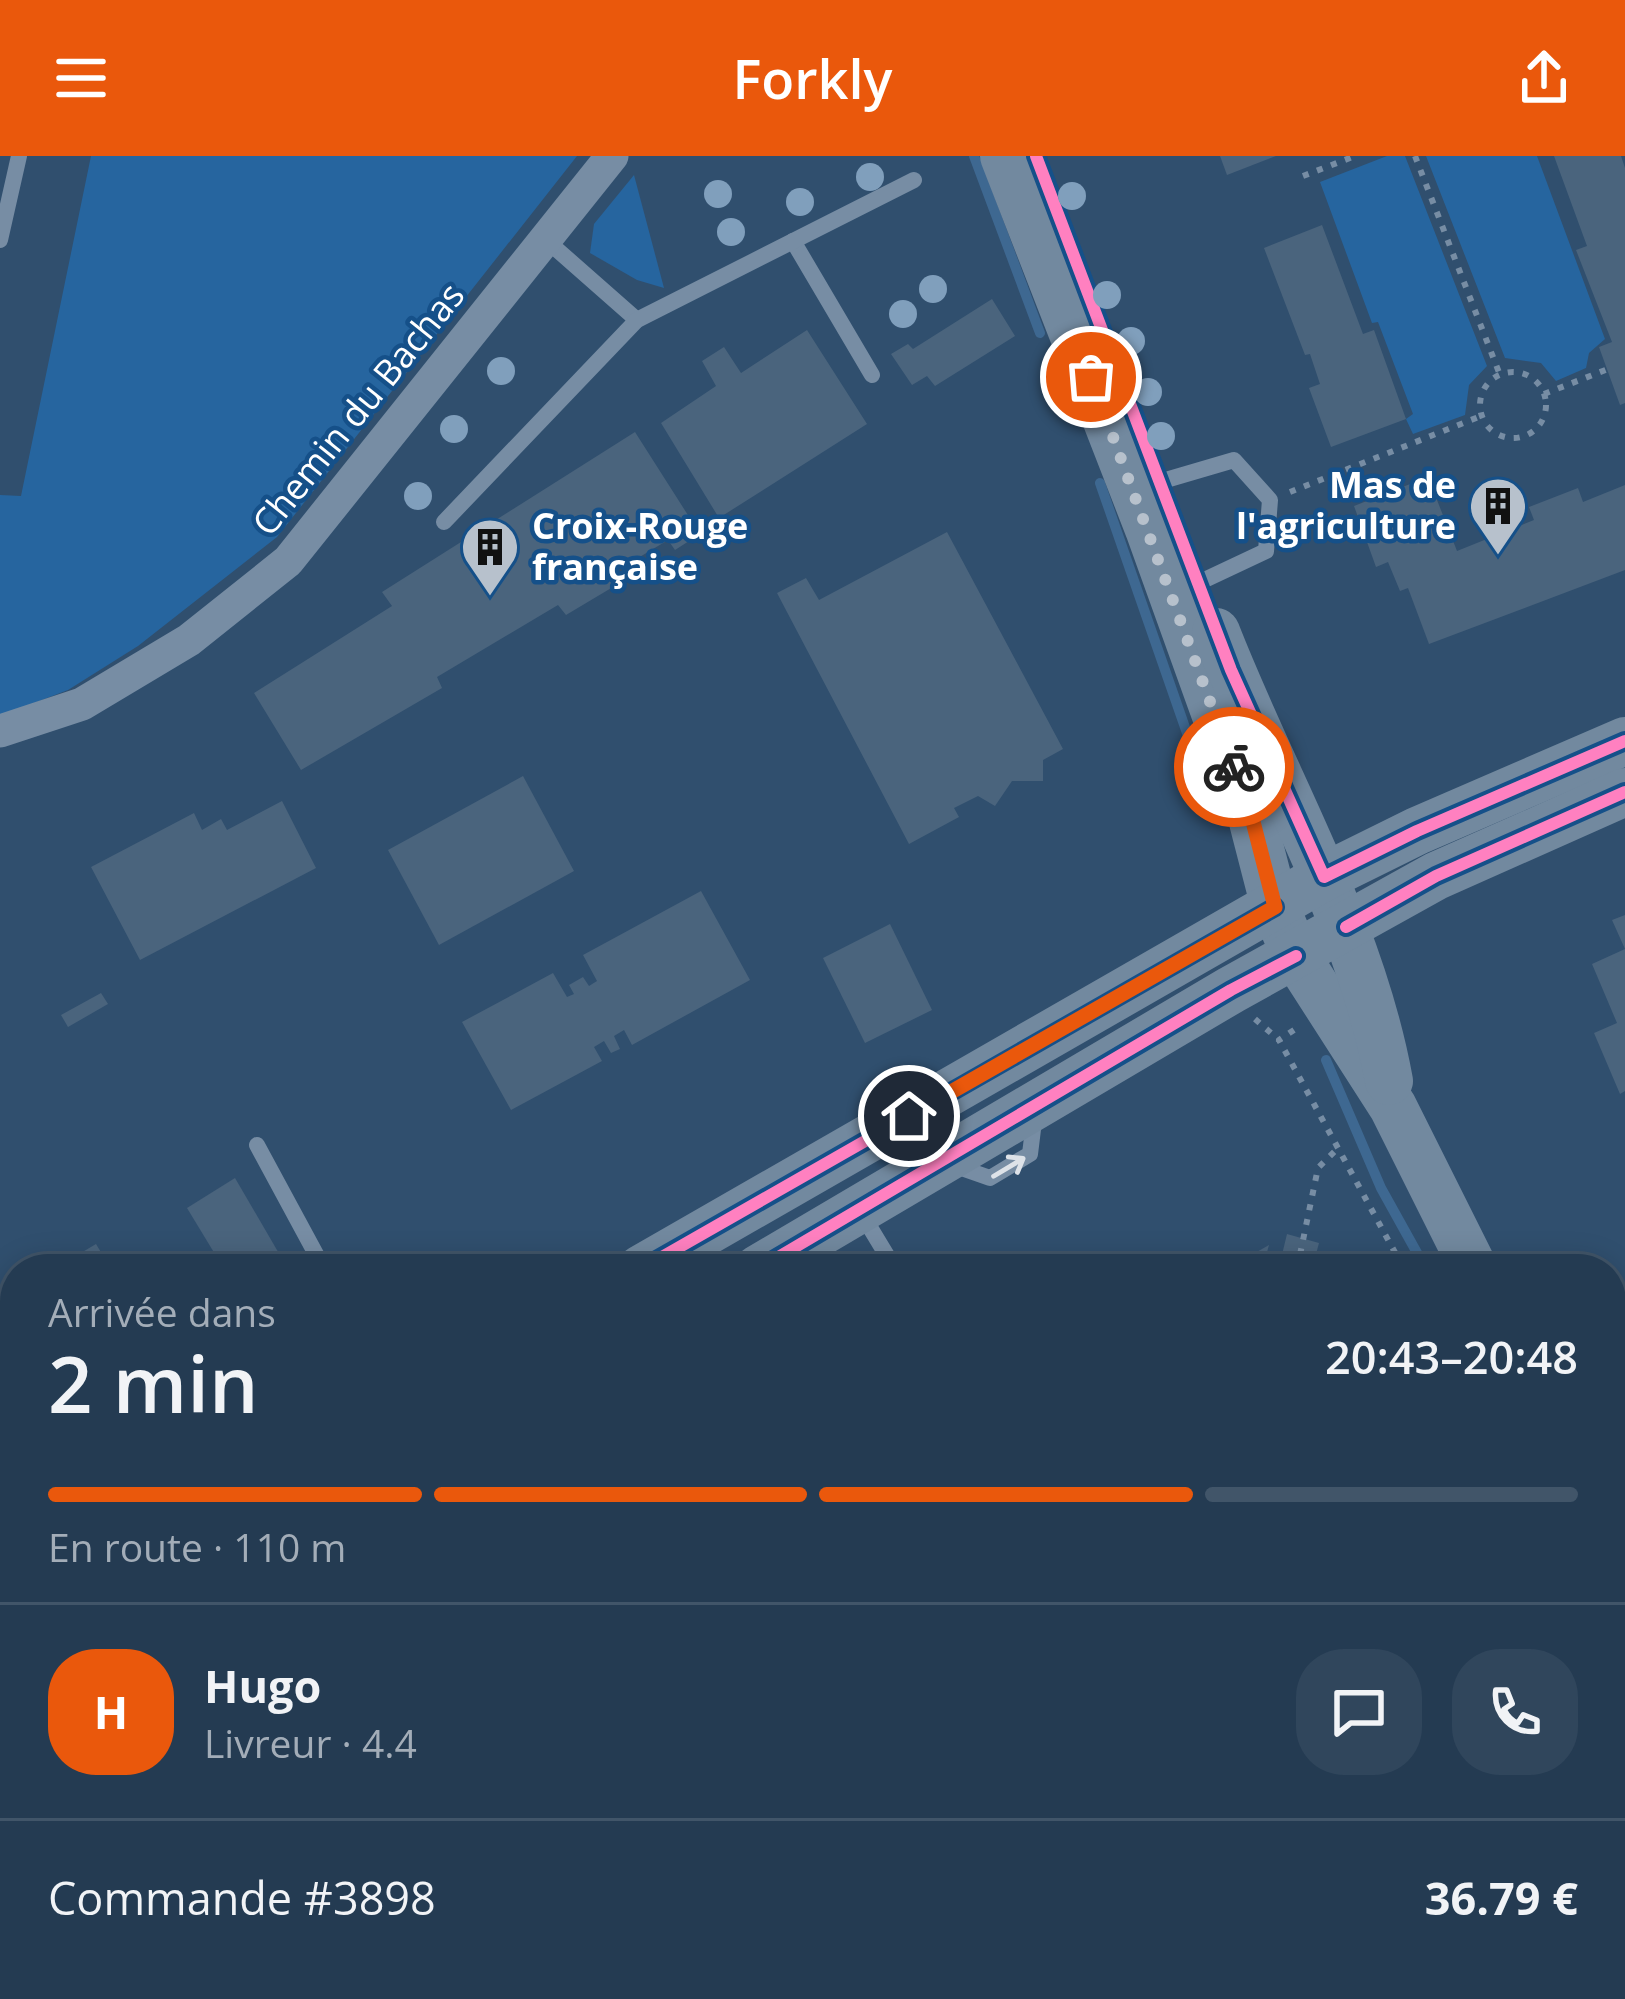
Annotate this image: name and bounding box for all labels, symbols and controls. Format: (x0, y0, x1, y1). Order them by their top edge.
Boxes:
text: Forkly (733, 41, 892, 115)
icon: menu (48, 45, 114, 111)
icon: share (1511, 45, 1577, 111)
street label: Chemin du Bachas (240, 272, 475, 545)
pin (1040, 326, 1142, 428)
icon: bag (1058, 344, 1124, 410)
place label: Mas de l'agriculture (1236, 460, 1456, 550)
building icon: Mas de l'agriculture (1467, 475, 1529, 557)
place label: Croix-Rouge française (532, 501, 748, 591)
building icon: Croix-Rouge française (459, 516, 521, 598)
courier (1174, 707, 1294, 827)
icon: bike (1201, 734, 1267, 800)
pin (858, 1065, 960, 1167)
icon: home (876, 1083, 942, 1149)
one-way arrow (991, 1154, 1026, 1178)
text: Arrivée dans (48, 1285, 276, 1338)
text: 20:43–20:48 (1325, 1326, 1578, 1387)
text: 2 min (48, 1330, 259, 1436)
text: En route · 110 m (48, 1520, 346, 1573)
button: chat (1296, 1649, 1422, 1775)
button: phone (1452, 1649, 1578, 1775)
text: Hugo (204, 1655, 321, 1716)
text: H (94, 1681, 128, 1742)
text: Livreur · 4.4 (204, 1716, 417, 1769)
text: Commande #3898 (48, 1867, 436, 1928)
text: 36.79 € (1425, 1867, 1578, 1928)

